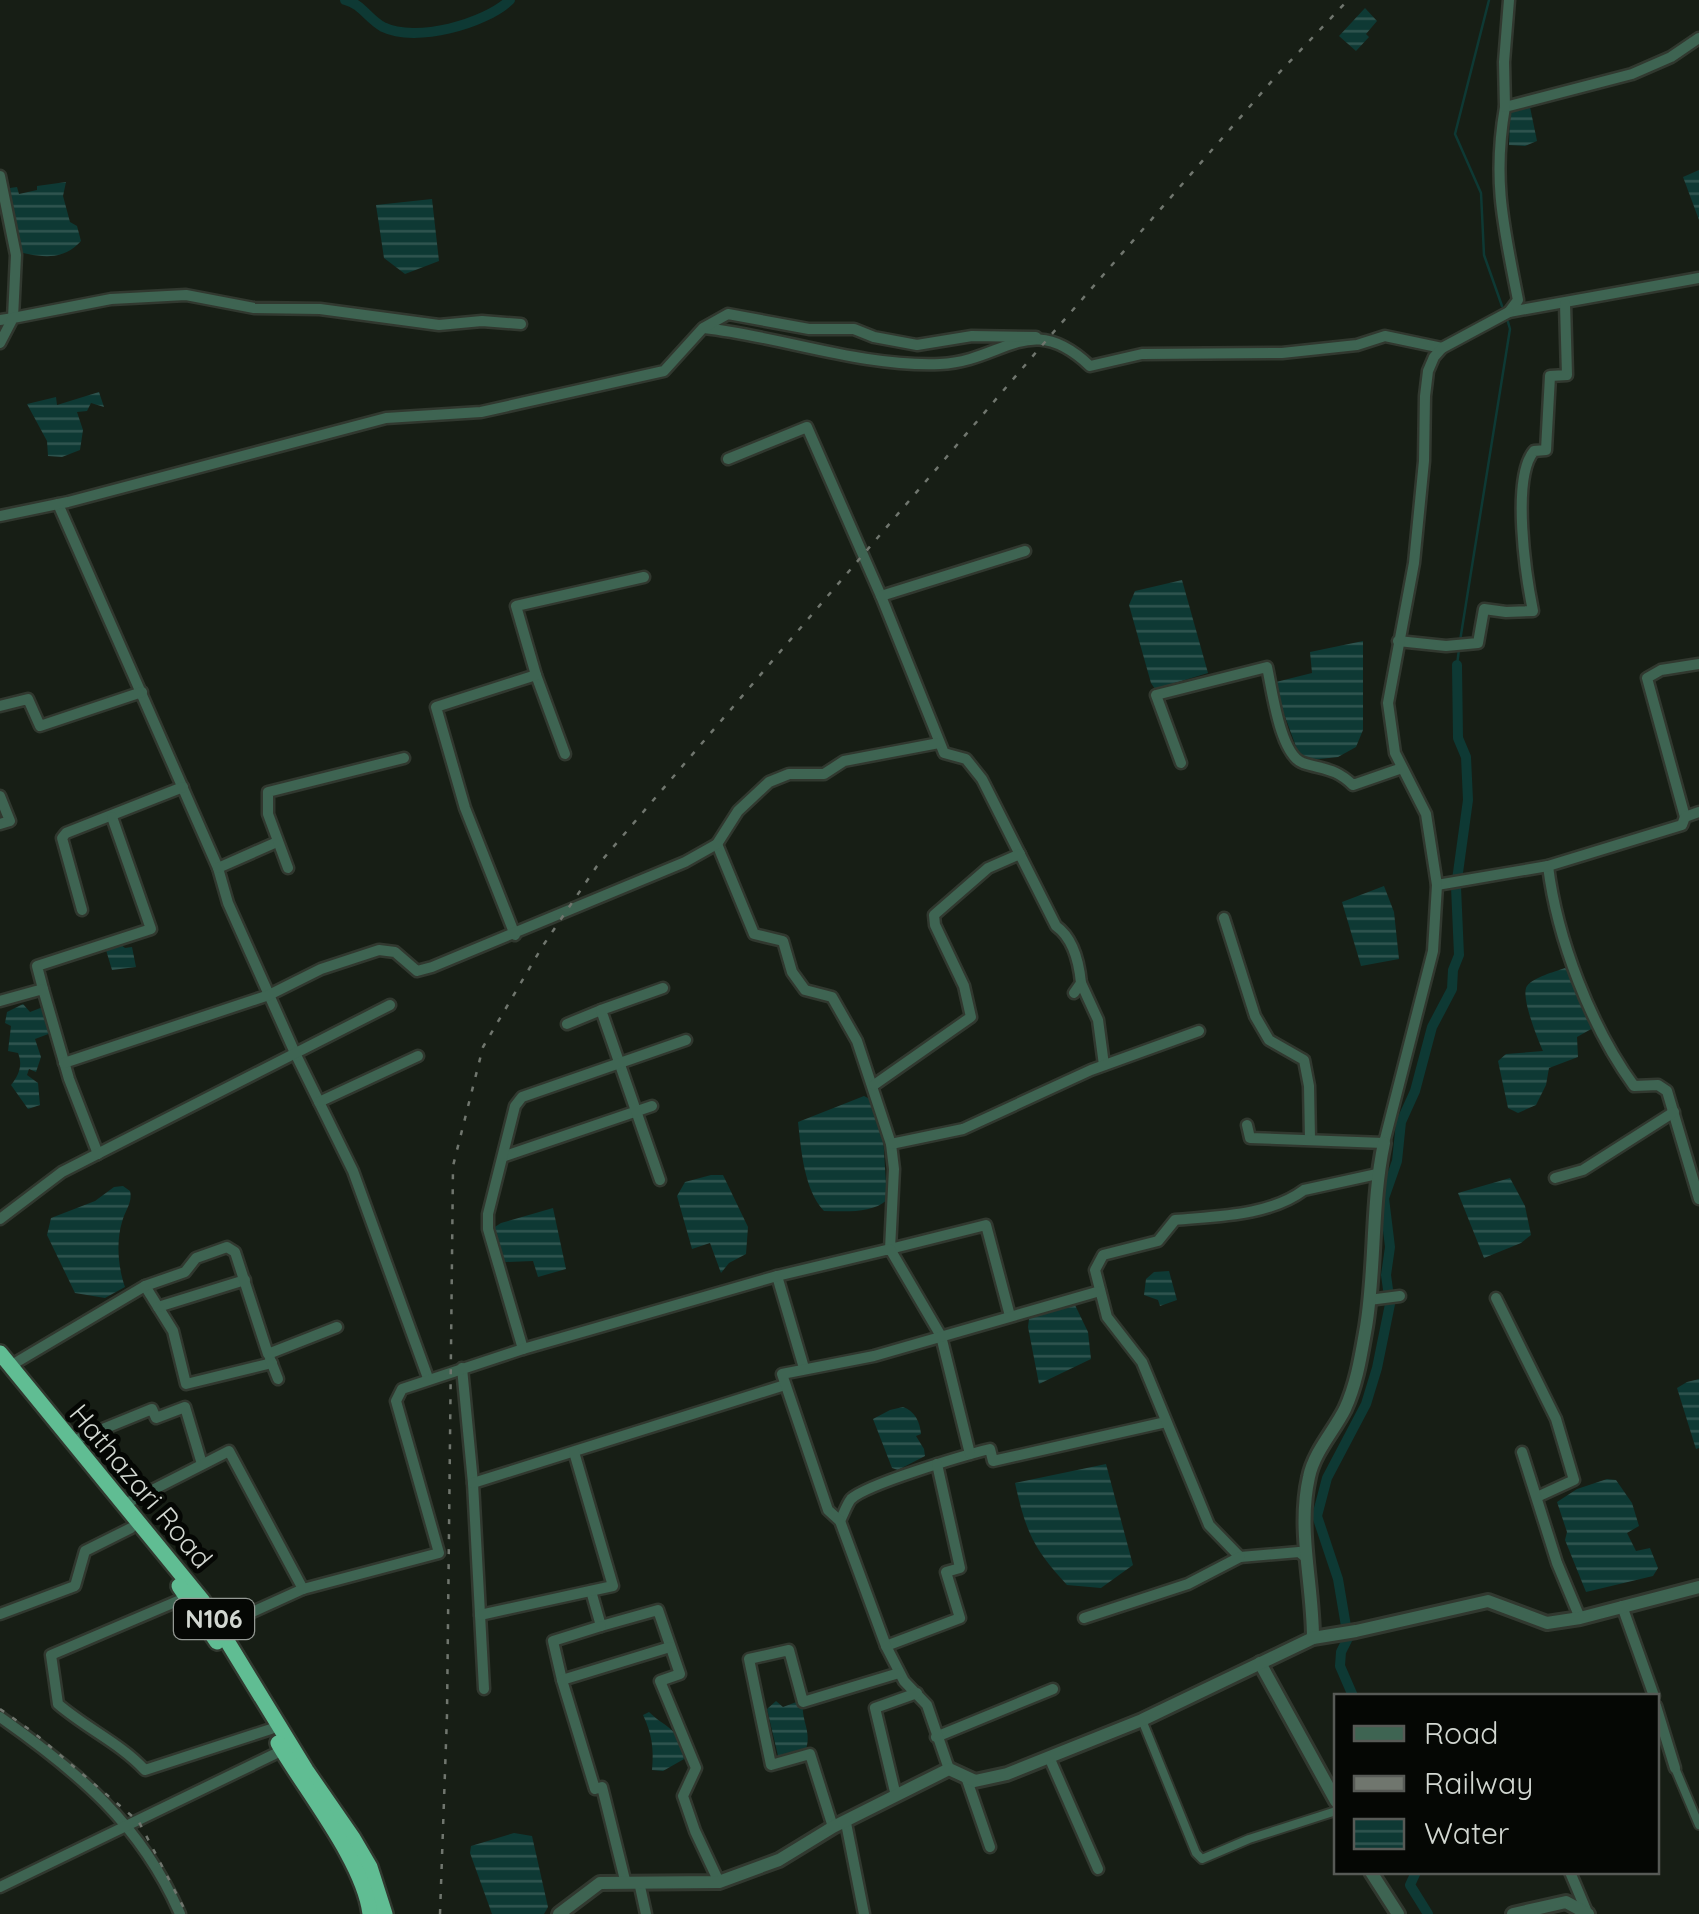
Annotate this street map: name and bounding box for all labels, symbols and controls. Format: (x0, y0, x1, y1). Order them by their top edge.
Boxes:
street label: Hathazari Road (62, 1396, 220, 1575)
road number: N106 (174, 1599, 254, 1639)
legend (1334, 1694, 1659, 1874)
text: Road (1424, 1714, 1498, 1752)
text: Railway (1424, 1764, 1533, 1802)
text: Water (1424, 1814, 1510, 1852)

